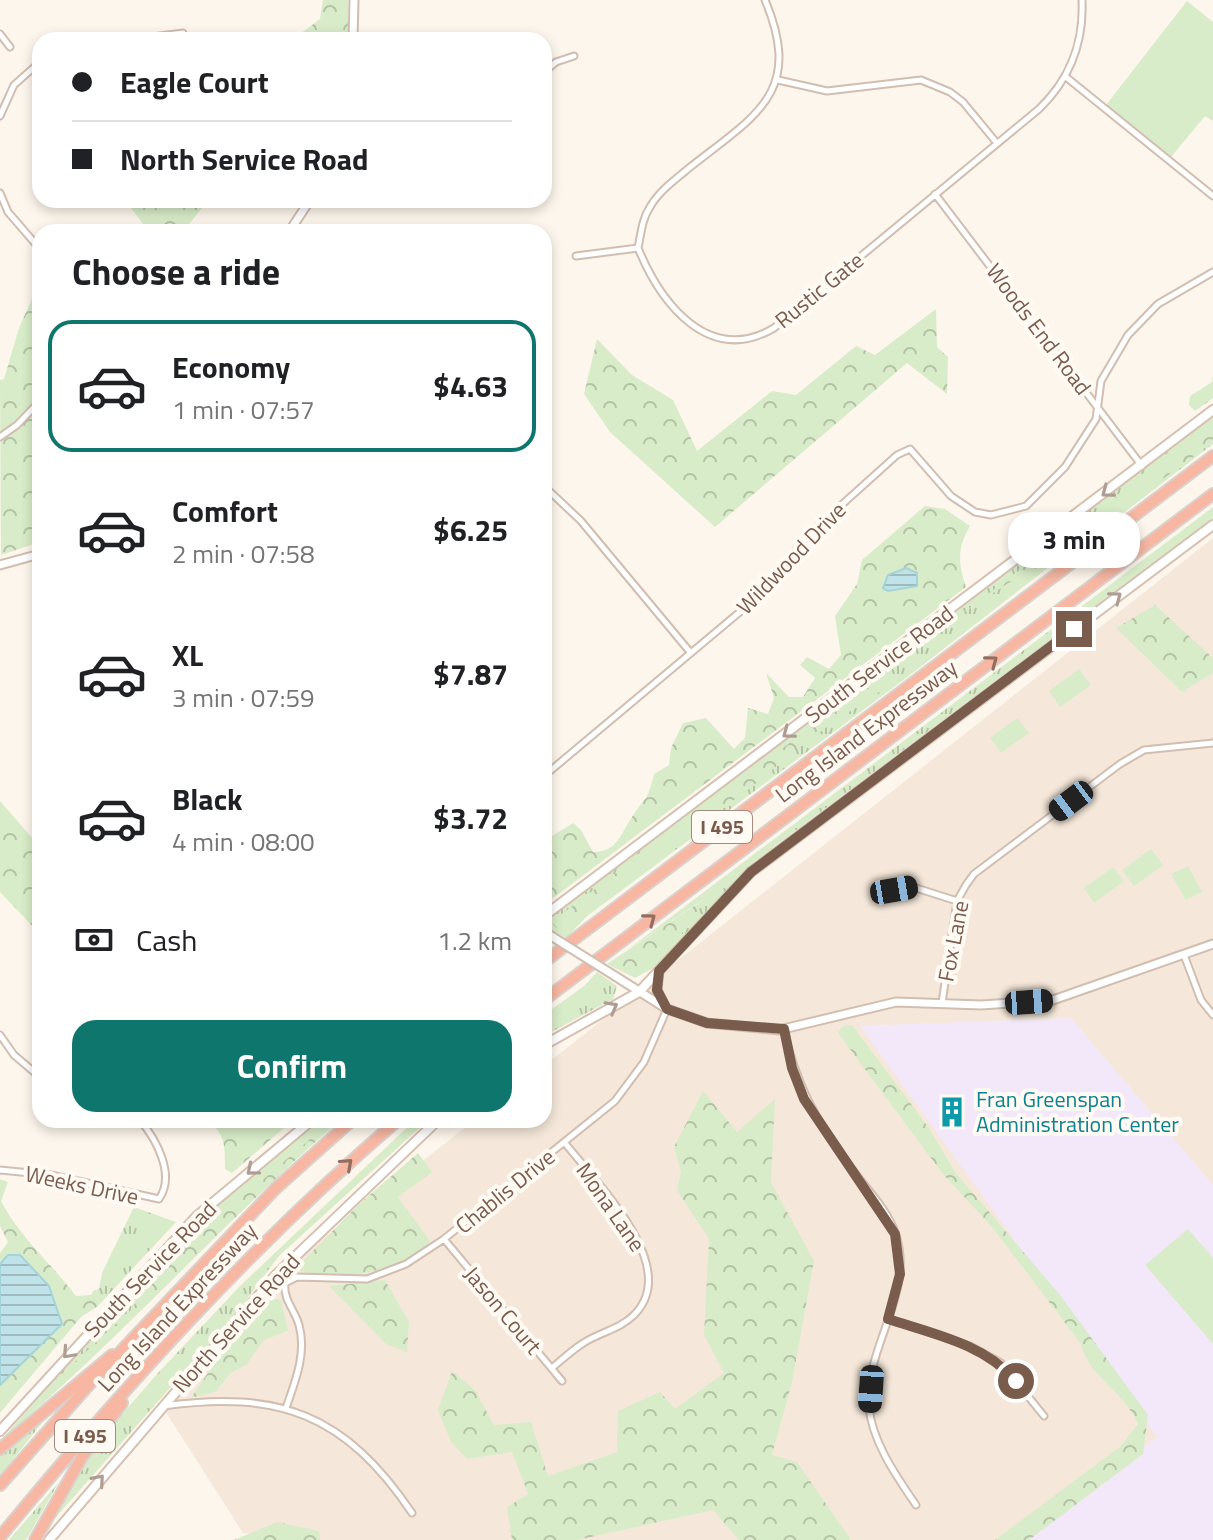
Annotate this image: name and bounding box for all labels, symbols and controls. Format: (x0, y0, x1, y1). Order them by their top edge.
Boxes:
text: Eagle Court (120, 59, 269, 105)
text: North Service Road (120, 136, 369, 182)
text: Choose a ride (72, 244, 280, 299)
street label: Rustic Gate (767, 244, 871, 336)
street label: Woods End Road (978, 256, 1100, 402)
text: Economy (172, 344, 290, 390)
icon: car (76, 350, 148, 422)
text: $4.63 (433, 363, 508, 409)
text: 1 min · 07:57 (172, 390, 315, 429)
one-way arrow (1101, 483, 1116, 497)
text: Comfort (172, 488, 278, 534)
icon: car (76, 494, 148, 566)
street label: Wildwood Drive (728, 494, 854, 622)
text: $6.25 (433, 507, 508, 553)
callout: 3 min (1008, 513, 1140, 569)
text: 3 min (1042, 520, 1106, 559)
text: 2 min · 07:58 (172, 534, 315, 573)
one-way arrow (1107, 593, 1122, 607)
street label: South Service Road (797, 597, 961, 731)
route end (1056, 611, 1092, 647)
text: XL (172, 632, 203, 678)
icon: car (76, 638, 148, 710)
text: $7.87 (433, 651, 508, 697)
street label: Long Island Expressway (768, 651, 965, 811)
one-way arrow (983, 657, 998, 671)
text: 3 min · 07:59 (172, 678, 315, 717)
one-way arrow (782, 724, 797, 738)
text: Black (172, 776, 243, 822)
car (1045, 777, 1097, 825)
icon: car (76, 782, 148, 854)
text: $3.72 (433, 795, 508, 841)
road number: I 495 (692, 811, 752, 843)
text: 4 min · 08:00 (172, 822, 315, 861)
car (868, 874, 920, 906)
street label: Fox Lane (929, 898, 977, 984)
one-way arrow (642, 914, 656, 928)
text: Cash (136, 917, 197, 963)
icon: cash (72, 918, 116, 962)
text: 1.2 km (437, 921, 512, 960)
car (1004, 988, 1054, 1016)
one-way arrow (603, 1001, 618, 1017)
button: Confirm (72, 1020, 512, 1112)
place label: Fran Greenspan Administration Center (976, 1082, 1179, 1141)
building icon: Fran Greenspan Administration Center (935, 1095, 969, 1129)
street label: Chablis Drive (448, 1140, 562, 1242)
street label: Mona Lane (568, 1155, 654, 1259)
street label: Weeks Drive (22, 1156, 142, 1214)
one-way arrow (247, 1160, 261, 1175)
one-way arrow (337, 1160, 352, 1174)
street label: South Service Road (76, 1193, 224, 1345)
street label: Long Island Expressway (89, 1214, 265, 1399)
street label: North Service Road (164, 1246, 308, 1400)
street label: Jason Court (456, 1258, 550, 1362)
one-way arrow (63, 1344, 78, 1359)
route start (998, 1363, 1034, 1399)
car (857, 1364, 885, 1414)
road number: I 495 (55, 1420, 115, 1452)
one-way arrow (89, 1475, 104, 1490)

